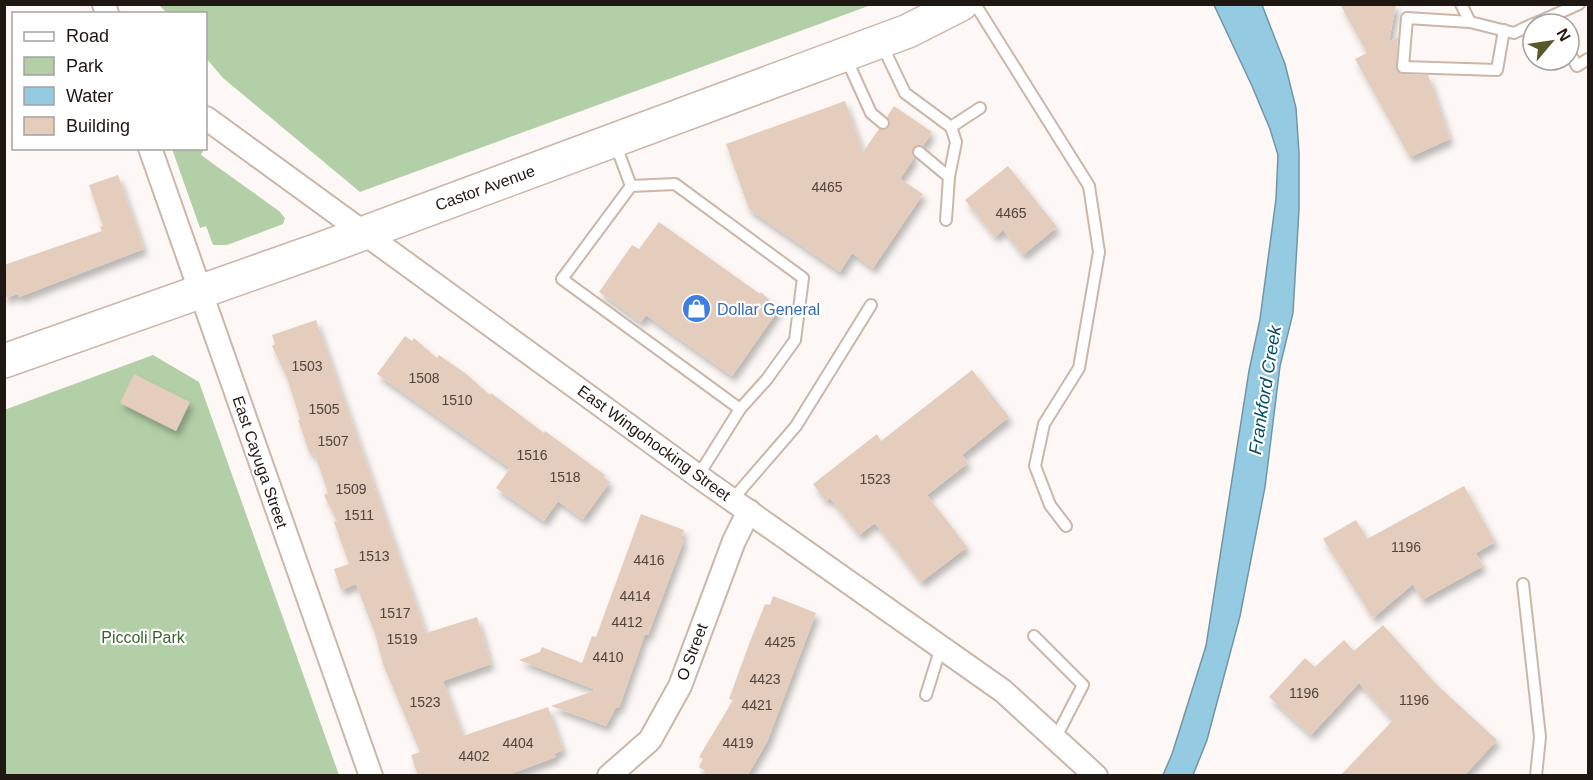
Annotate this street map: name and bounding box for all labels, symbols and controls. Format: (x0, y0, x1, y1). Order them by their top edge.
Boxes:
legend (12, 12, 207, 150)
north arrow (1521, 12, 1581, 72)
text: Road (66, 26, 109, 46)
text: N (1553, 26, 1574, 44)
text: Park (66, 56, 104, 76)
text: Water (66, 86, 113, 106)
text: Building (66, 116, 130, 136)
street label: Castor Avenue (433, 162, 537, 214)
house number: 4465 (811, 179, 843, 195)
house number: 4465 (995, 205, 1027, 221)
shop icon: Dollar General (680, 293, 712, 325)
place label: Dollar General (717, 301, 820, 318)
water label: Frankford Creek (1245, 323, 1285, 456)
house number: 1503 (291, 358, 323, 374)
house number: 1508 (408, 370, 440, 386)
street label: East Wingohocking Street (575, 382, 734, 504)
house number: 1510 (441, 392, 473, 408)
street label: East Cayuga Street (229, 394, 291, 531)
house number: 1505 (308, 401, 340, 417)
house number: 1507 (317, 433, 349, 449)
house number: 1516 (516, 447, 548, 463)
house number: 1518 (549, 469, 581, 485)
house number: 1523 (859, 471, 891, 487)
house number: 1509 (335, 481, 367, 497)
house number: 1511 (344, 507, 374, 523)
house number: 1196 (1391, 539, 1421, 555)
house number: 1513 (358, 548, 390, 564)
house number: 4416 (633, 552, 665, 568)
house number: 4414 (619, 588, 651, 604)
house number: 1517 (379, 605, 411, 621)
house number: 4412 (611, 614, 643, 630)
street label: O Street (673, 621, 711, 683)
park label: Piccoli Park (101, 629, 186, 646)
house number: 1519 (386, 631, 418, 647)
house number: 4425 (764, 634, 796, 650)
house number: 4410 (592, 649, 624, 665)
house number: 4423 (749, 671, 781, 687)
house number: 1196 (1289, 685, 1319, 701)
house number: 1196 (1399, 692, 1429, 708)
house number: 1523 (409, 694, 441, 710)
house number: 4421 (741, 697, 773, 713)
house number: 4404 (502, 735, 534, 751)
house number: 4419 (722, 735, 754, 751)
house number: 4402 (458, 748, 490, 764)

